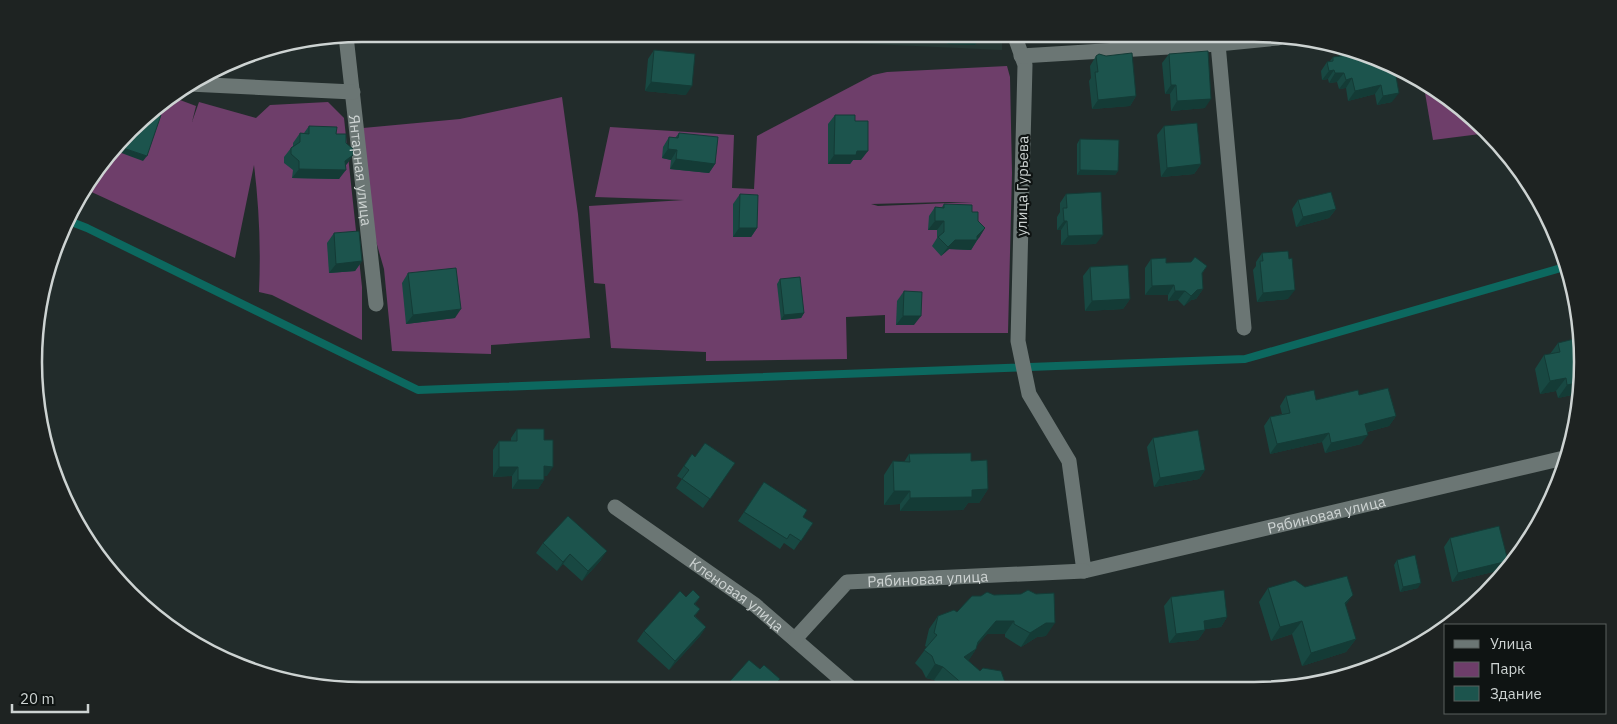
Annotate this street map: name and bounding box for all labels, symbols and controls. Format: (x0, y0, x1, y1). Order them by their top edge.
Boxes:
street label: Янтарная улица (345, 113, 377, 227)
street label: улица Гурьева (1012, 136, 1032, 236)
street label: Рябиновая улица (1265, 491, 1387, 537)
street label: Кленовая улица (686, 553, 788, 636)
street label: Рябиновая улица (867, 566, 989, 591)
legend (1444, 624, 1607, 714)
text: Улица (1490, 634, 1532, 653)
text: Парк (1490, 659, 1525, 678)
scale bar (12, 682, 89, 714)
text: Здание (1490, 684, 1542, 703)
text: 20 m (20, 689, 55, 708)

